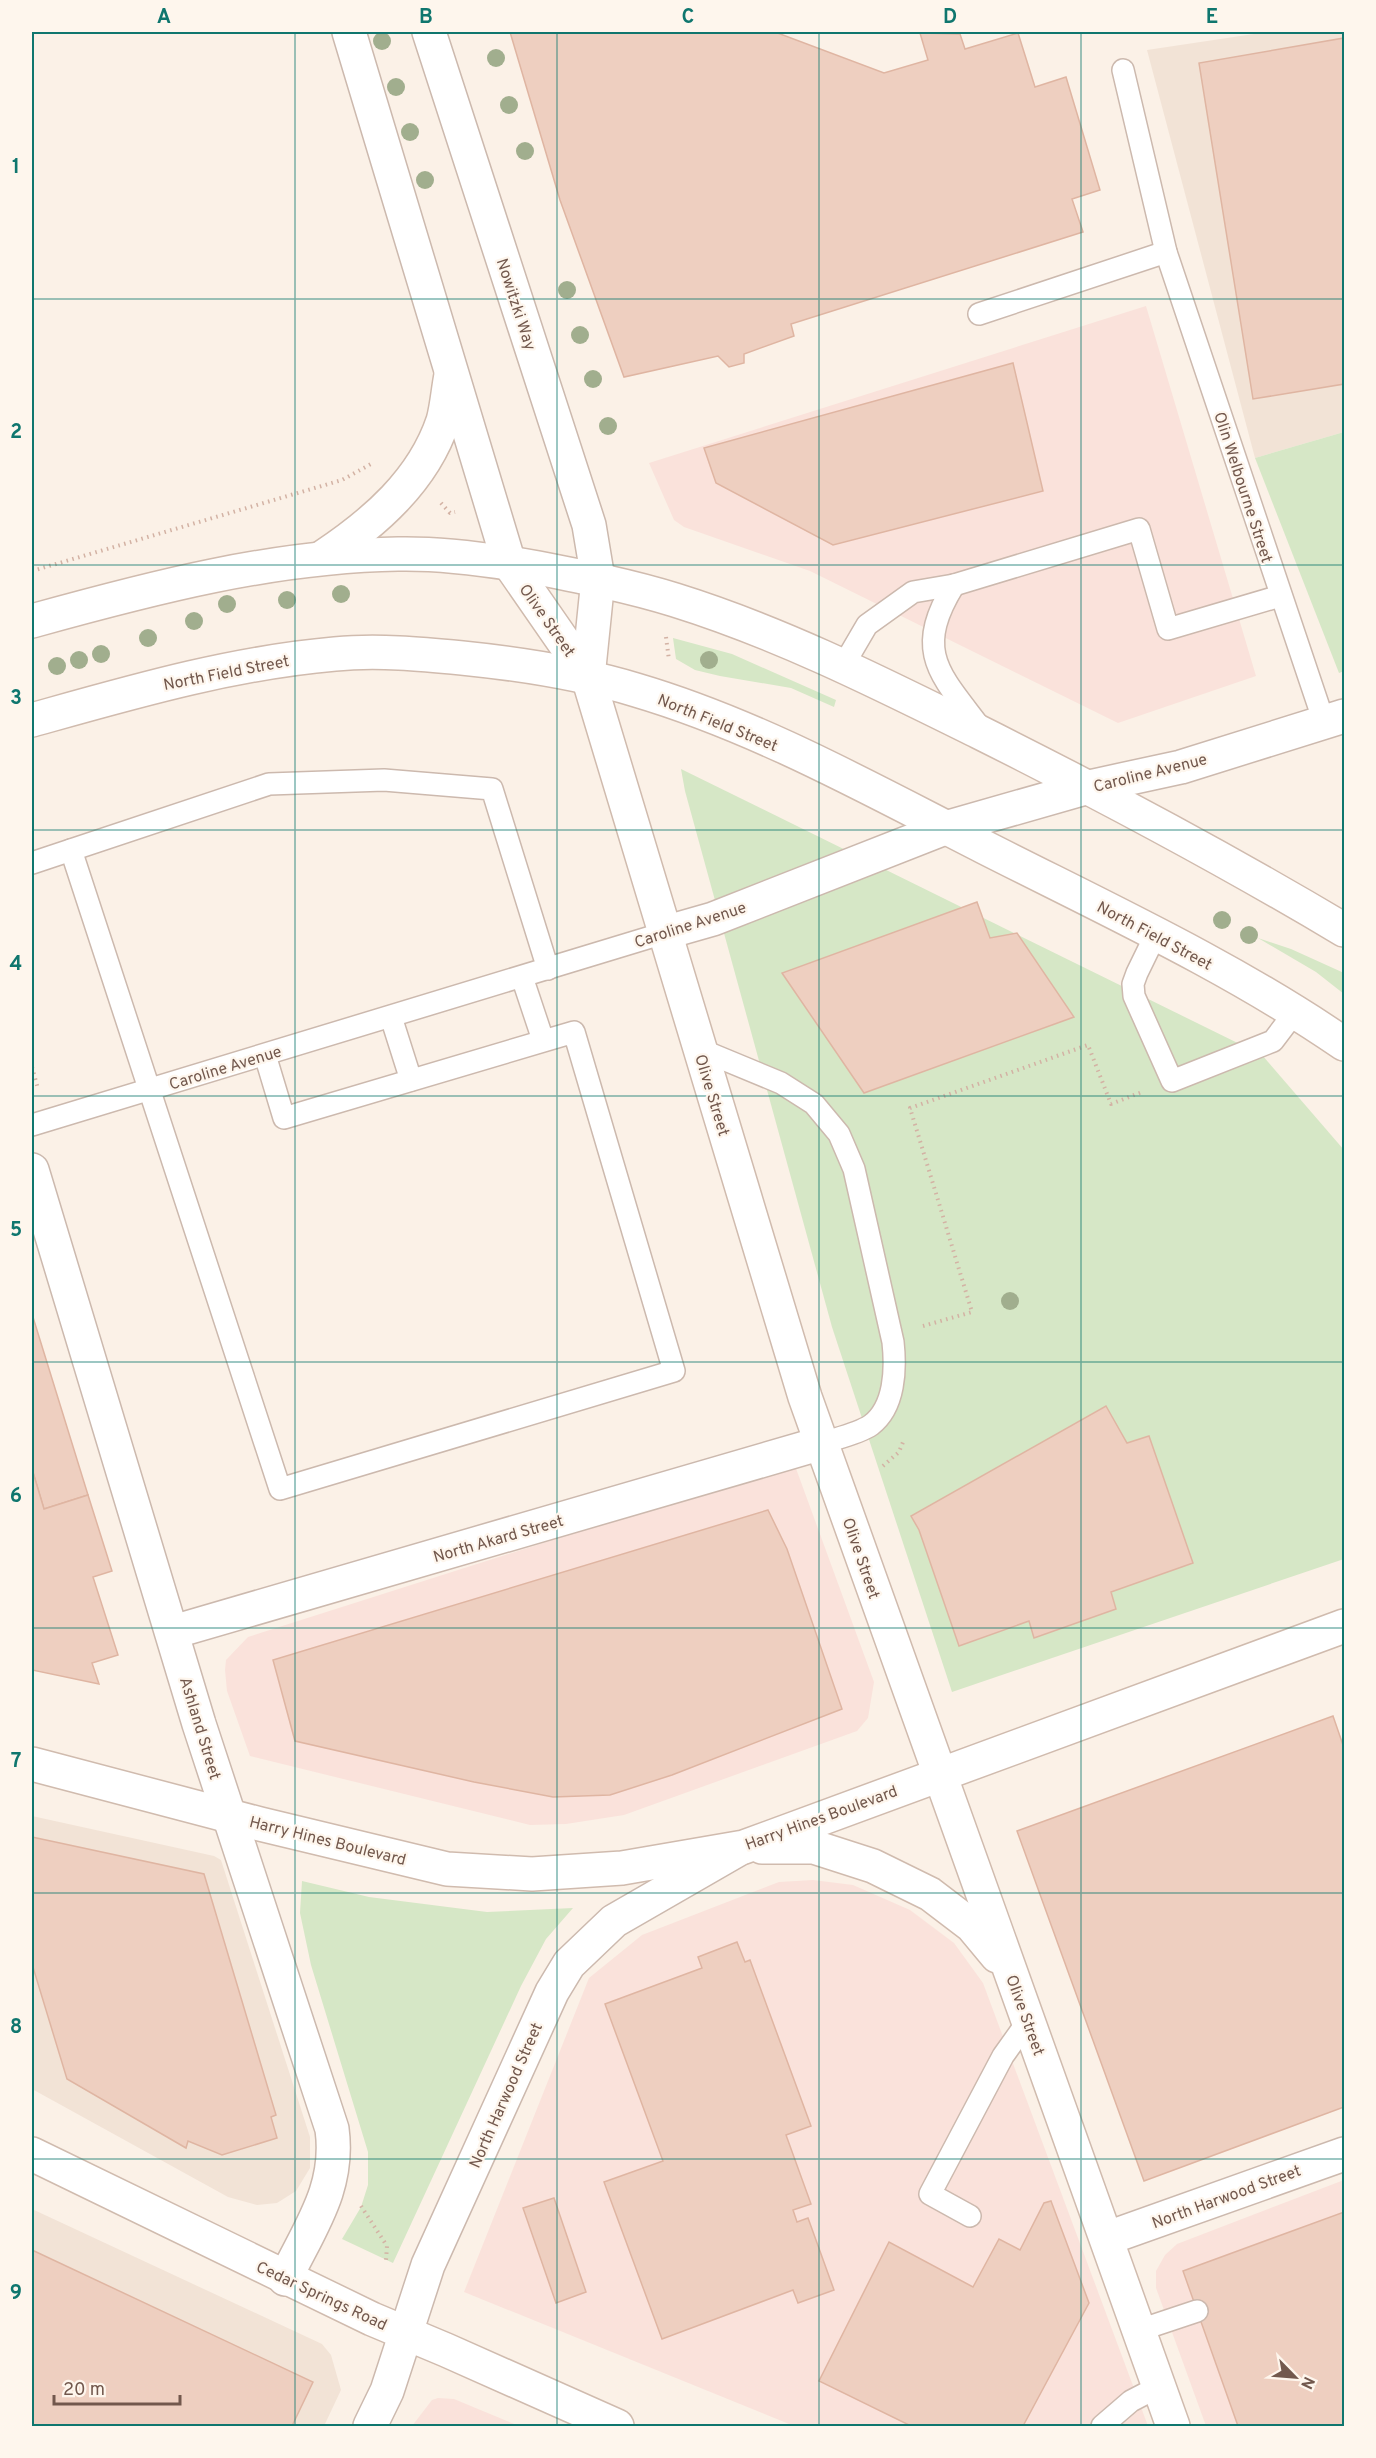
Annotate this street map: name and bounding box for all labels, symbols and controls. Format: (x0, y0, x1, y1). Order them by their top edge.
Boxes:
text: A (157, 5, 171, 31)
text: B (419, 5, 433, 31)
text: C (682, 5, 694, 31)
text: D (943, 5, 957, 31)
text: E (1206, 5, 1218, 31)
text: 1 (12, 155, 20, 181)
street label: Nowitzki Way (491, 256, 539, 353)
street label: Olin Welbourne Street (1208, 410, 1276, 566)
text: 2 (10, 420, 22, 446)
street label: Olive Street (514, 581, 579, 661)
street label: North Field Street (162, 652, 291, 696)
text: 3 (10, 686, 22, 712)
street label: North Field Street (654, 691, 780, 757)
street label: Caroline Avenue (1092, 750, 1209, 798)
street label: Caroline Avenue (632, 898, 749, 953)
street label: North Field Street (1093, 898, 1215, 976)
text: 4 (10, 952, 22, 978)
street label: Caroline Avenue (167, 1042, 284, 1095)
street label: Olive Street (689, 1052, 733, 1139)
text: 5 (10, 1218, 22, 1244)
text: 6 (10, 1484, 22, 1510)
street label: North Akard Street (431, 1512, 566, 1568)
street label: Olive Street (837, 1515, 883, 1602)
street label: Ashland Street (174, 1675, 224, 1782)
text: 7 (11, 1749, 21, 1775)
street label: Harry Hines Boulevard (743, 1782, 901, 1856)
street label: Harry Hines Boulevard (247, 1813, 408, 1871)
street label: Olive Street (1000, 1973, 1048, 2059)
text: 8 (10, 2015, 22, 2041)
street label: North Harwood Street (466, 2020, 548, 2172)
street label: North Harwood Street (1149, 2162, 1304, 2234)
street label: Cedar Springs Road (252, 2258, 390, 2336)
text: 9 (10, 2281, 22, 2307)
north arrow (1265, 2347, 1325, 2407)
scale bar (54, 2368, 180, 2406)
text: N (1295, 2373, 1318, 2392)
text: 20 m (63, 2379, 105, 2402)

